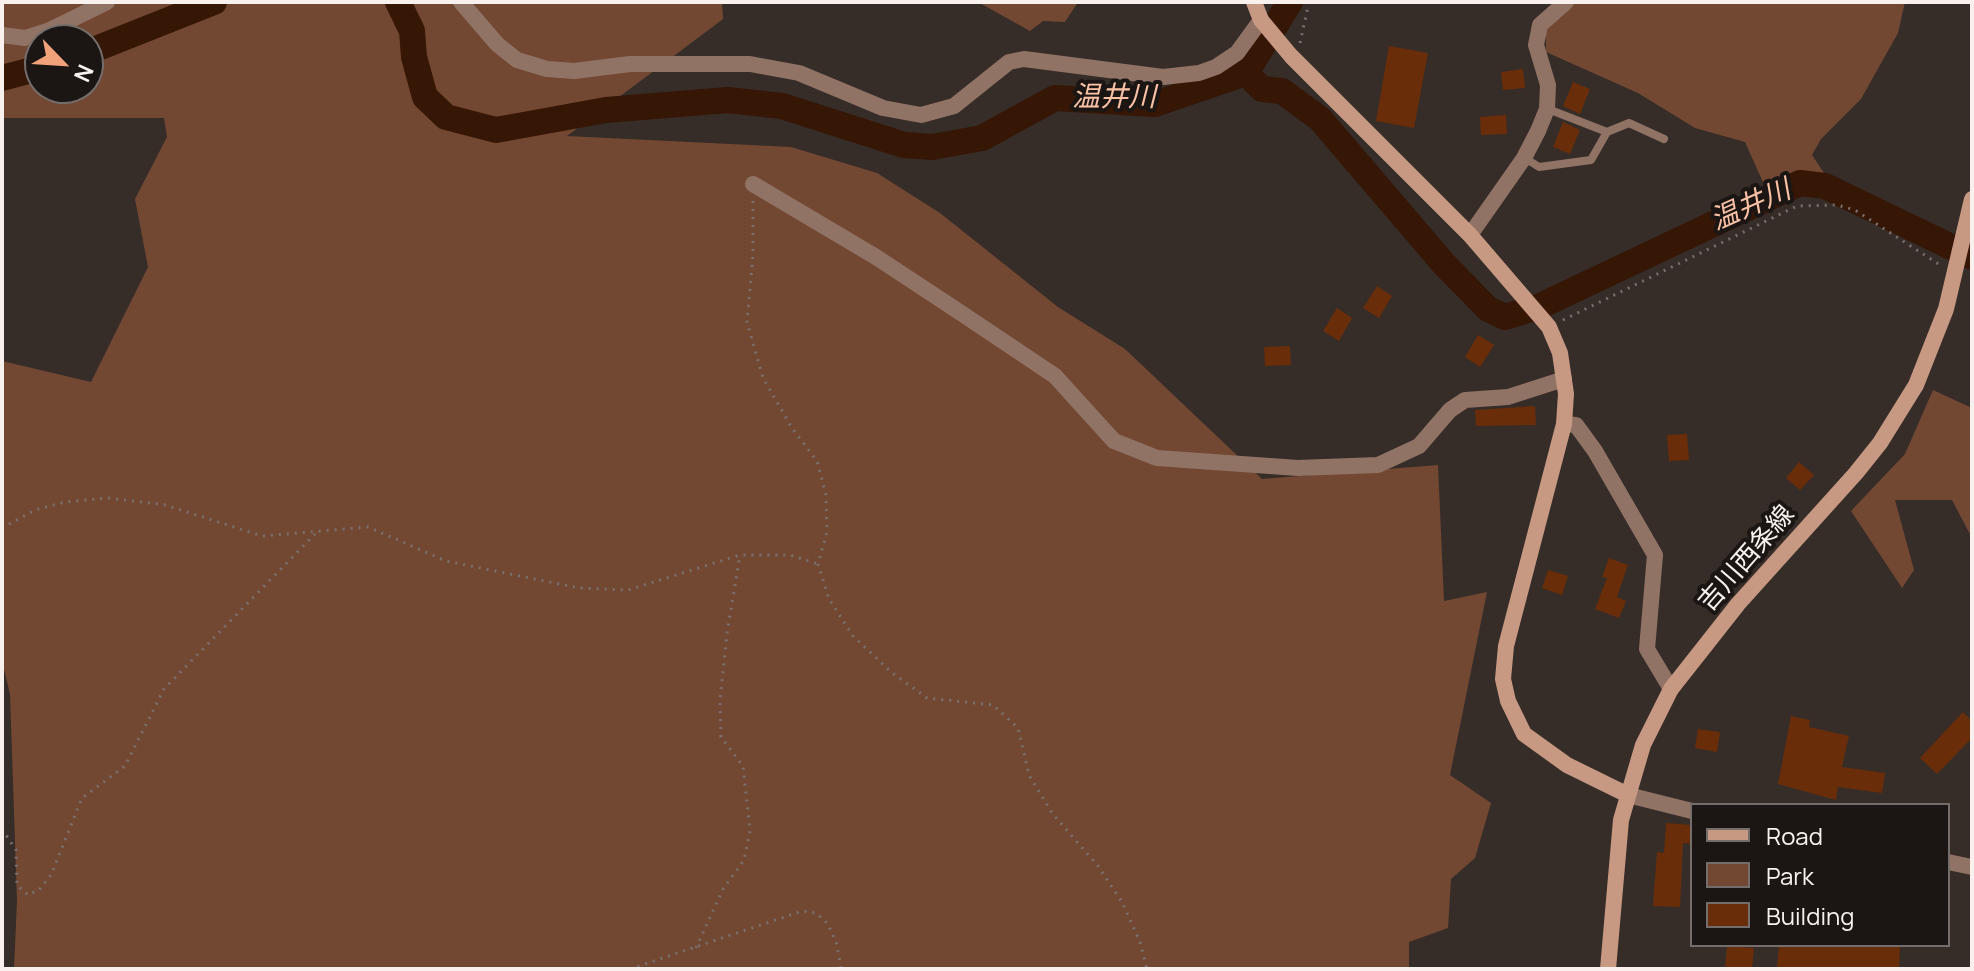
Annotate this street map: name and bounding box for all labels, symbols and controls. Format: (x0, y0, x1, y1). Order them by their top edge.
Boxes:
north arrow (24, 24, 104, 104)
text: N (67, 60, 101, 87)
water label: 温井川 (1072, 81, 1156, 115)
water label: 温井川 (1706, 174, 1796, 238)
street label: 吉川西条線 (1693, 500, 1801, 618)
legend (1690, 803, 1950, 947)
text: Road (1766, 819, 1823, 852)
text: Park (1766, 859, 1814, 892)
text: Building (1766, 899, 1854, 932)

